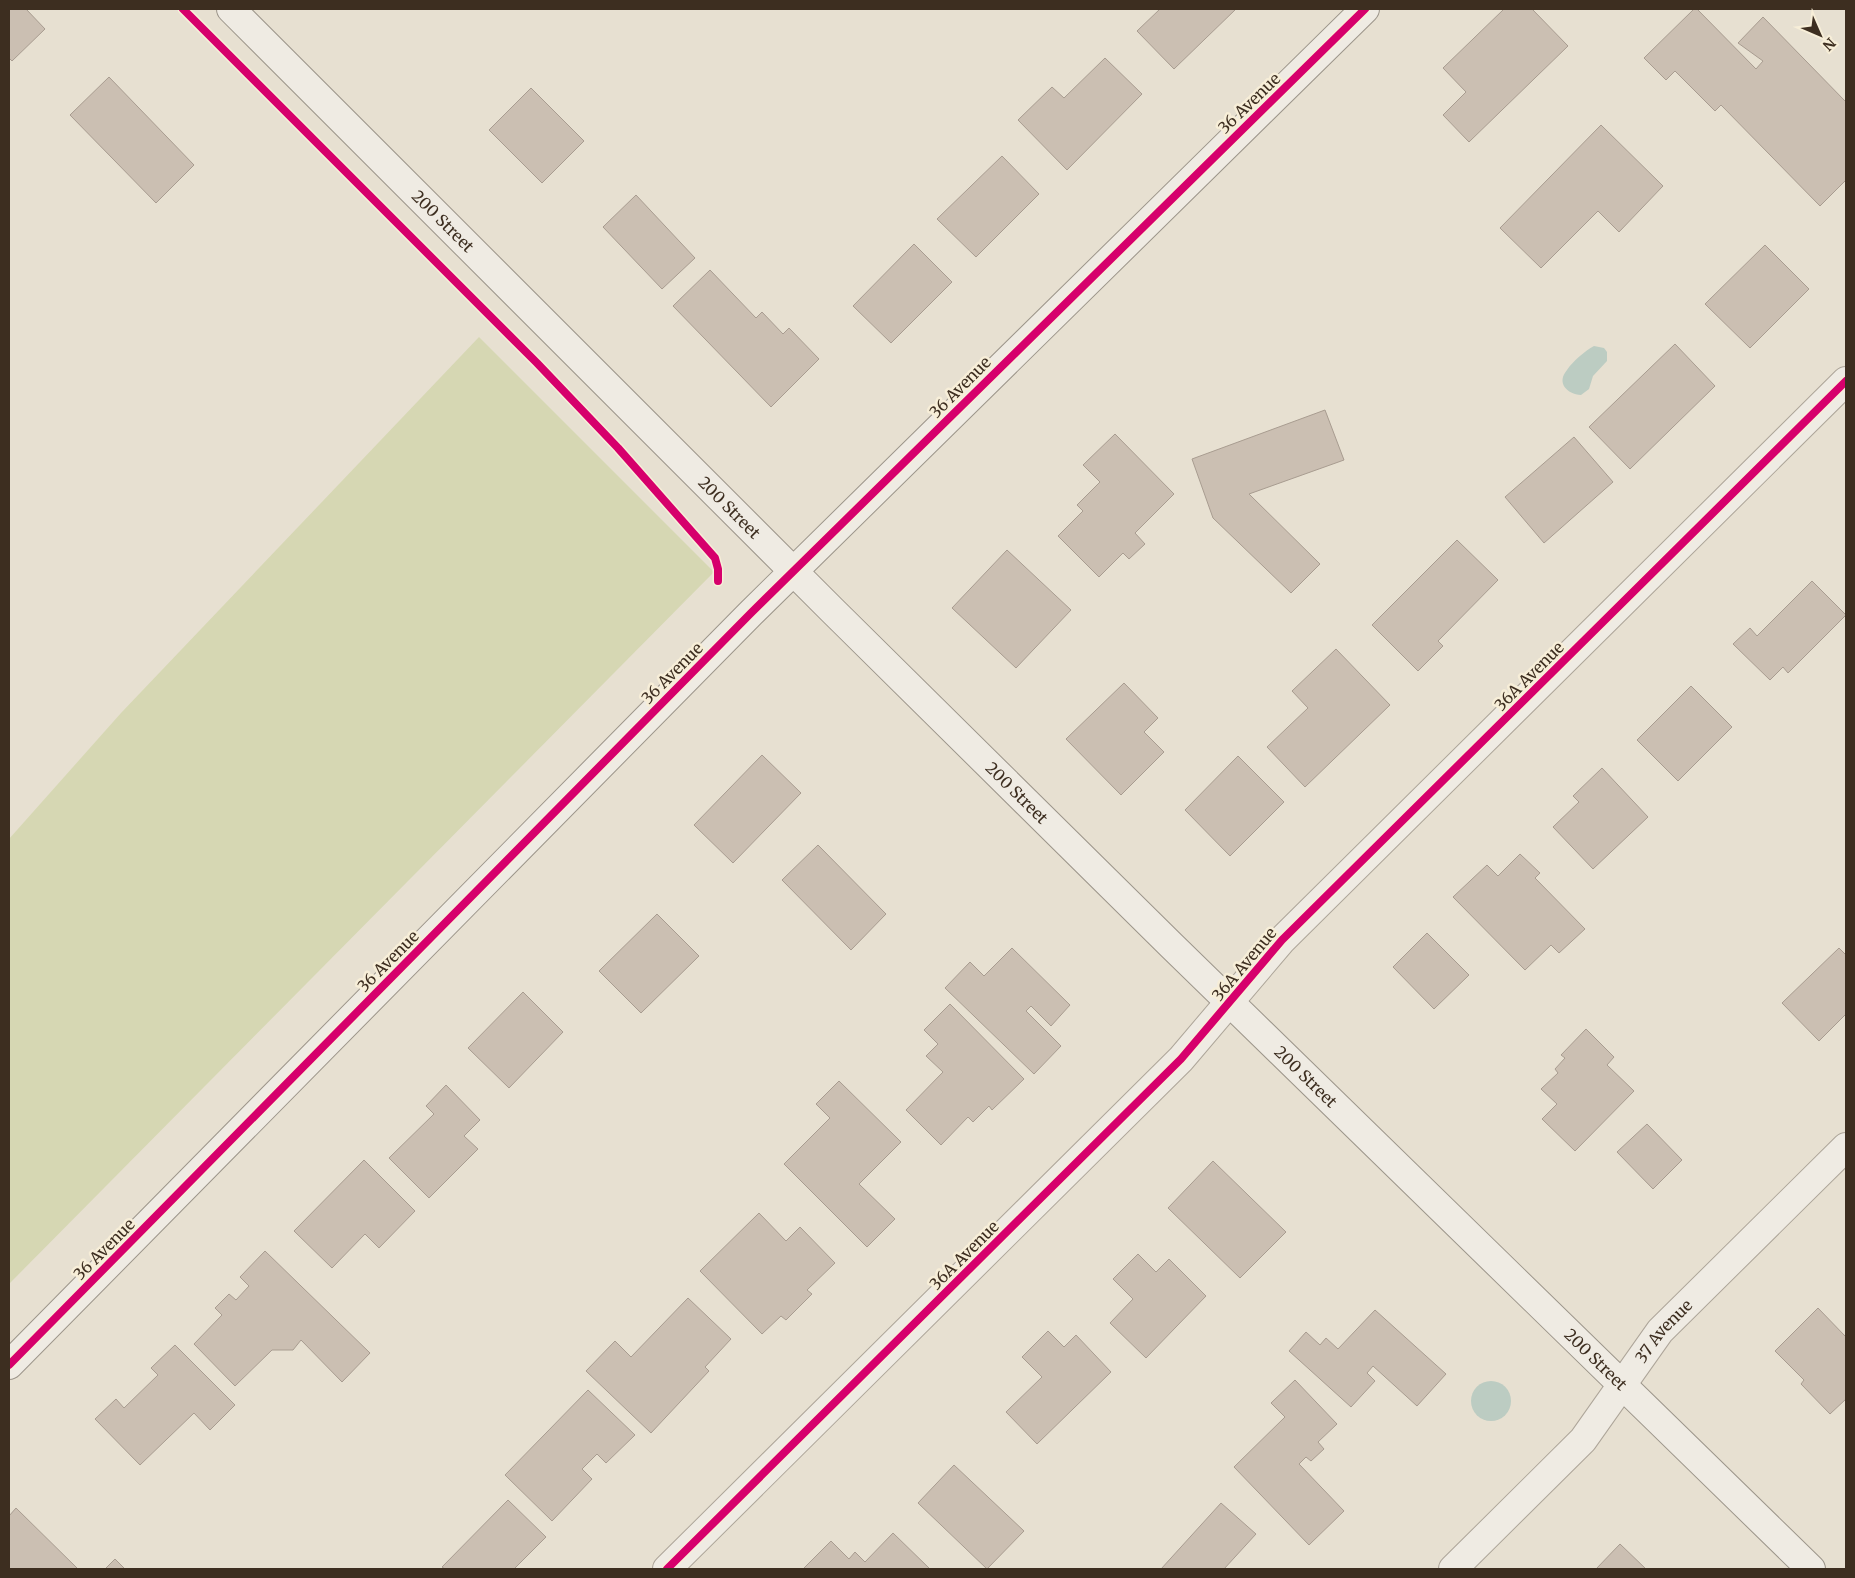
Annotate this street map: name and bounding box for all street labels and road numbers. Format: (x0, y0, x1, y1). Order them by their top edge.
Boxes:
street label: 36 Avenue (1214, 69, 1284, 137)
street label: 200 Street (408, 186, 479, 257)
street label: 36 Avenue (925, 352, 995, 422)
street label: 200 Street (694, 472, 765, 543)
street label: 36A Avenue (1490, 637, 1568, 715)
street label: 36 Avenue (637, 638, 707, 708)
street label: 200 Street (982, 758, 1053, 828)
street label: 36A Avenue (1207, 923, 1281, 1005)
street label: 36 Avenue (353, 926, 423, 996)
street label: 200 Street (1270, 1042, 1342, 1112)
street label: 36 Avenue (69, 1214, 139, 1284)
street label: 36A Avenue (925, 1216, 1003, 1294)
street label: 37 Avenue (1631, 1295, 1696, 1367)
street label: 200 Street (1560, 1324, 1632, 1395)

